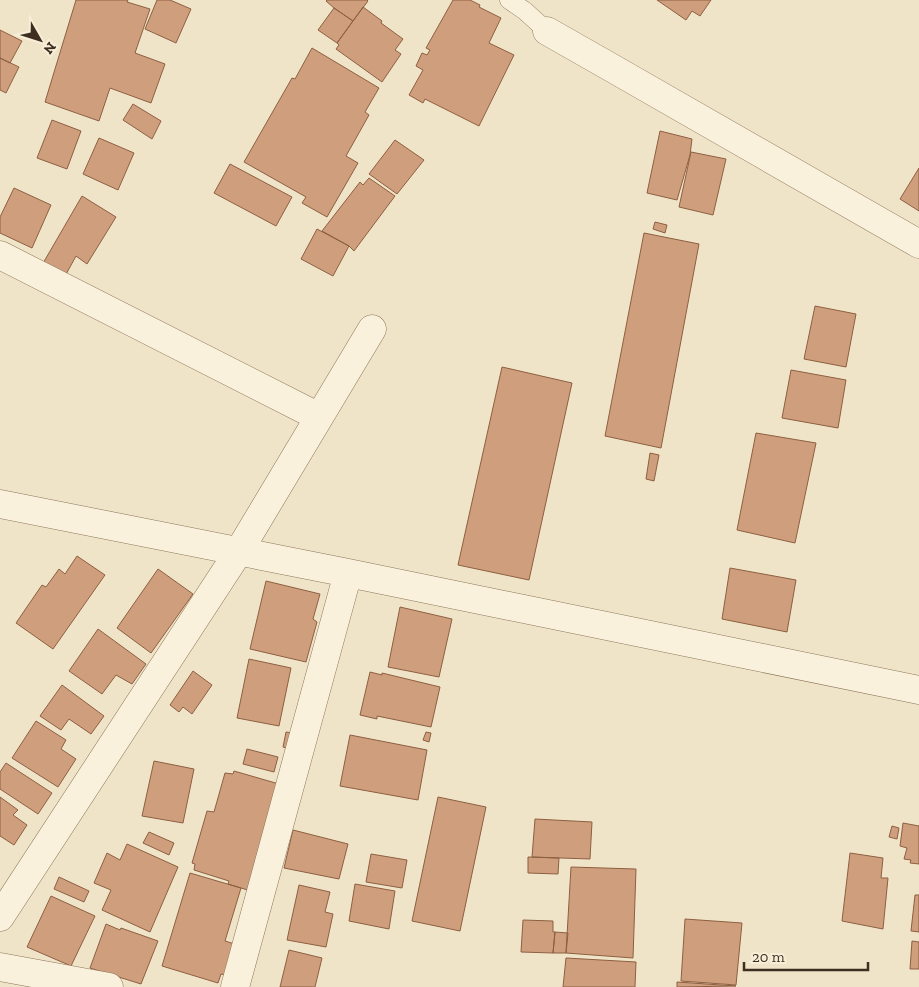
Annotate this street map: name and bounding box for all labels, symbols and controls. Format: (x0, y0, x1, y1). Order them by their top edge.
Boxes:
north arrow (15, 15, 65, 65)
text: N (40, 38, 60, 58)
scale bar (744, 940, 868, 972)
text: 20 m (752, 948, 785, 966)

